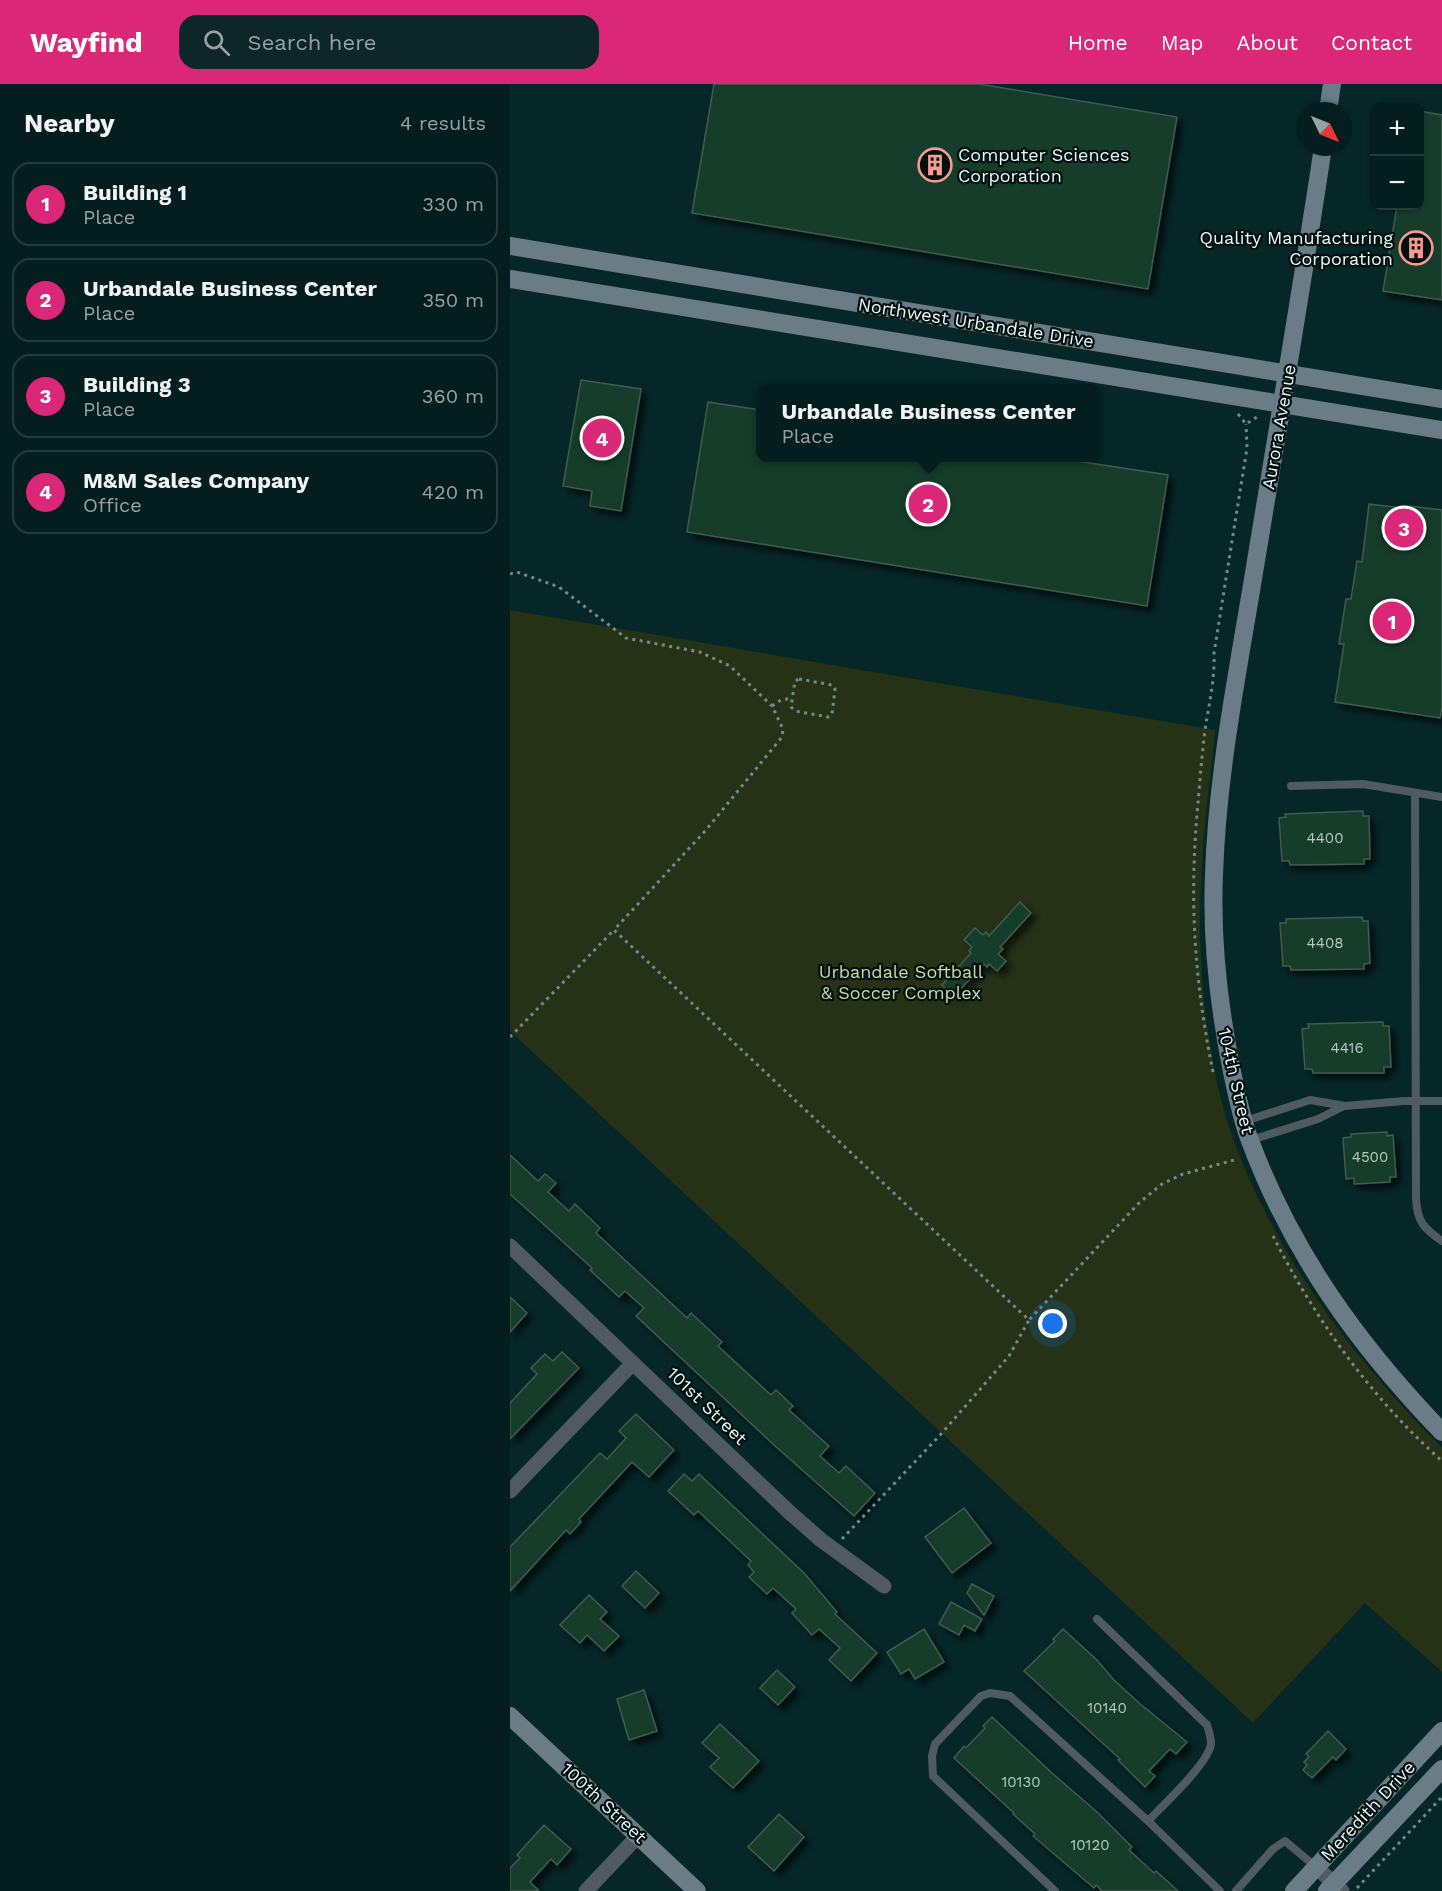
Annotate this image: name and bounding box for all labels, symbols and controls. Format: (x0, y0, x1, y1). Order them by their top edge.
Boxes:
search box (179, 15, 599, 69)
text: Wayfind (30, 26, 143, 59)
icon: search (200, 26, 233, 59)
text: Search here (248, 30, 377, 55)
text: Home (1068, 30, 1128, 55)
text: Map (1161, 30, 1204, 55)
text: About (1237, 30, 1298, 55)
text: Contact (1331, 30, 1412, 55)
north arrow (1298, 102, 1352, 156)
map controls (1370, 102, 1424, 210)
button: + (1370, 102, 1424, 156)
text: Nearby (24, 108, 115, 138)
text: 4 results (400, 111, 486, 135)
place label: Computer Sciences Corporation (958, 144, 1130, 186)
building icon: Computer Sciences Corporation (917, 147, 953, 183)
button: − (1370, 156, 1424, 210)
text: Building 1 (83, 180, 187, 205)
text: 1 (41, 192, 50, 216)
text: 330 m (422, 192, 484, 216)
text: Place (83, 205, 135, 229)
place label: Quality Manufacturing Corporation (1199, 227, 1393, 269)
building icon: Quality Manufacturing Corporation (1398, 230, 1434, 266)
text: Urbandale Business Center (83, 276, 377, 301)
text: 2 (40, 288, 51, 312)
text: 350 m (422, 288, 484, 312)
street label: Northwest Urbandale Drive (857, 293, 1095, 352)
text: Place (83, 301, 135, 325)
street label: Aurora Avenue (1257, 363, 1300, 491)
text: Building 3 (83, 372, 191, 397)
text: 3 (40, 384, 51, 408)
text: 360 m (422, 384, 484, 408)
popup (756, 384, 1101, 462)
text: Place (83, 397, 135, 421)
text: Urbandale Business Center (782, 399, 1075, 424)
pin: 4 (582, 416, 622, 460)
text: Place (782, 424, 834, 448)
text: M&M Sales Company (83, 468, 309, 493)
text: 4 (39, 480, 52, 504)
text: 420 m (422, 480, 484, 504)
pin: 2 (908, 482, 948, 526)
text: Office (83, 493, 142, 517)
pin: 3 (1384, 506, 1424, 550)
pin: 1 (1372, 598, 1412, 644)
house number: 4400 (1307, 829, 1344, 847)
house number: 4408 (1307, 934, 1343, 952)
park label: Urbandale Softball & Soccer Complex (819, 961, 984, 1003)
street label: 104th Street (1214, 1026, 1259, 1136)
house number: 4416 (1330, 1039, 1364, 1057)
house number: 4500 (1352, 1148, 1388, 1166)
your location (1038, 1309, 1067, 1338)
street label: 101st Street (663, 1362, 752, 1449)
house number: 10140 (1087, 1699, 1127, 1717)
street label: Meredith Drive (1316, 1756, 1419, 1865)
street label: 100th Street (558, 1758, 651, 1848)
house number: 10130 (1001, 1773, 1041, 1791)
house number: 10120 (1070, 1836, 1110, 1854)

